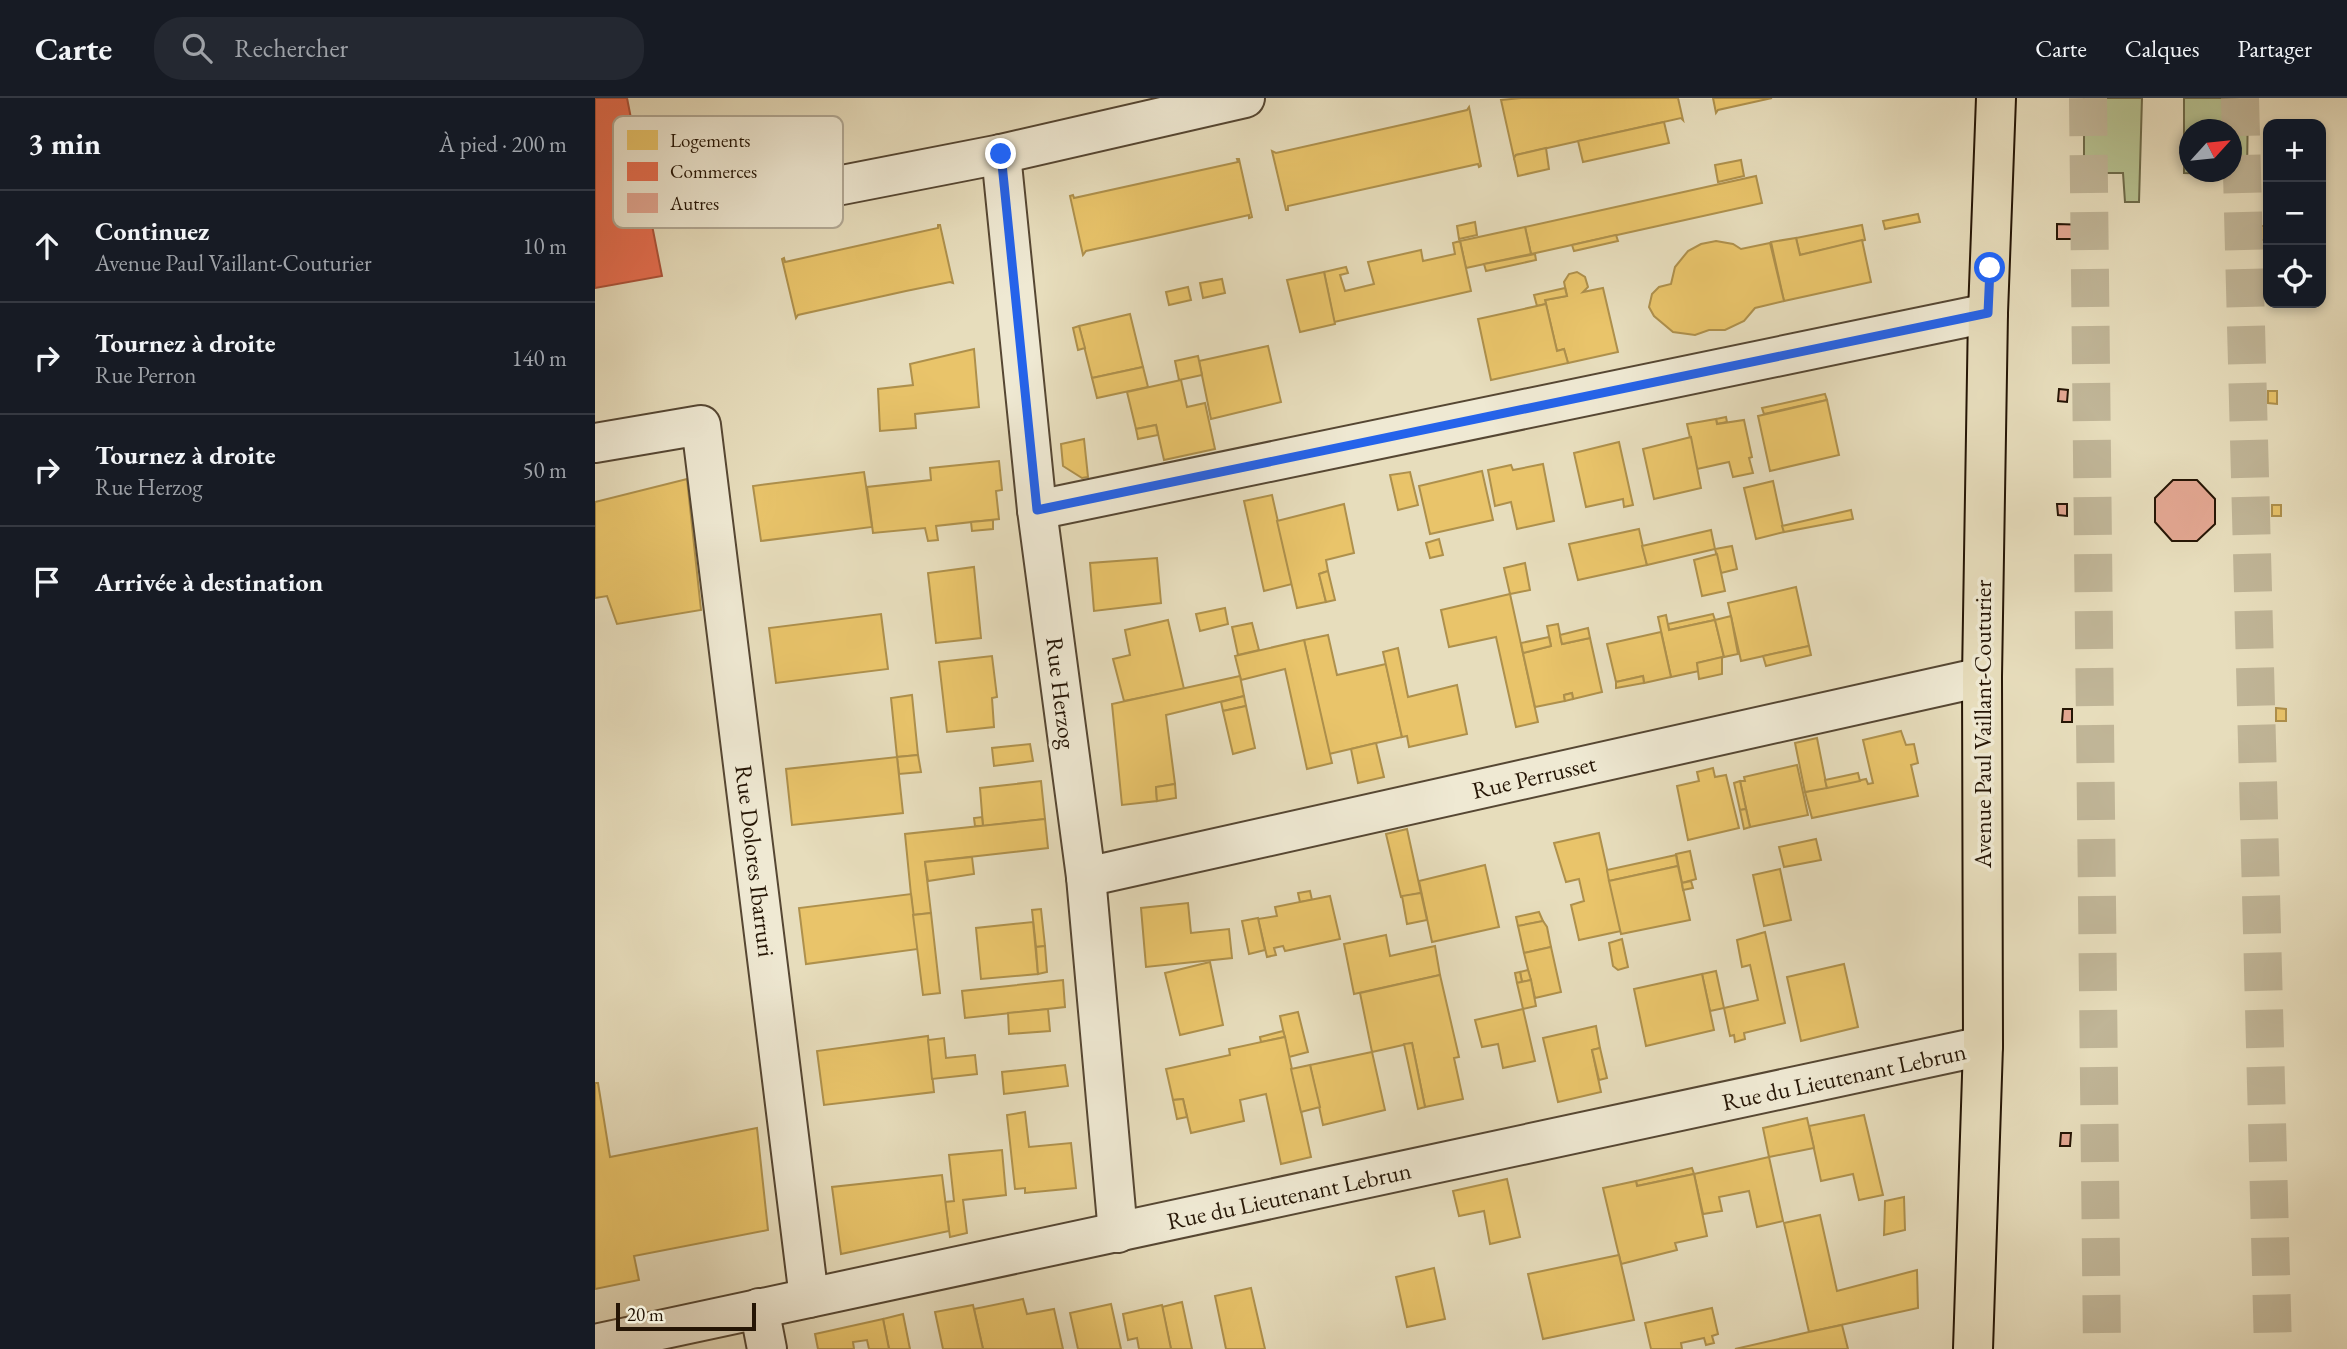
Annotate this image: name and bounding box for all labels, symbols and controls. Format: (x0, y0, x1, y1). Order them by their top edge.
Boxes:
search box (154, 17, 644, 80)
text: Carte (35, 27, 112, 70)
icon: search (178, 29, 216, 67)
text: Rechercher (234, 31, 348, 65)
text: Carte (2035, 33, 2087, 64)
text: Calques (2125, 33, 2199, 64)
text: Partager (2237, 33, 2312, 64)
legend (613, 116, 843, 228)
north arrow (2179, 119, 2242, 182)
map controls (2263, 119, 2326, 308)
button: + (2263, 119, 2326, 182)
text: 3 min (28, 124, 101, 163)
text: Logements (670, 128, 751, 153)
text: À pied · 200 m (439, 129, 567, 159)
route end (985, 138, 1016, 169)
text: Commerces (670, 159, 757, 184)
button: − (2263, 182, 2326, 245)
text: Autres (669, 191, 719, 216)
text: Continuez (95, 214, 209, 248)
icon: ahead (28, 227, 66, 265)
text: 10 m (522, 231, 567, 261)
button: locate (2263, 245, 2326, 308)
text: Avenue Paul Vaillant-Couturier (95, 248, 372, 278)
route start (1974, 252, 2005, 283)
text: Tournez à droite (95, 326, 276, 360)
icon: right (28, 339, 66, 377)
text: 140 m (511, 343, 567, 373)
text: Rue Perron (95, 360, 197, 390)
text: Tournez à droite (95, 438, 276, 472)
icon: right (28, 451, 66, 489)
text: 50 m (522, 455, 567, 485)
text: Rue Herzog (95, 472, 202, 502)
icon: arrive (28, 563, 66, 601)
text: Arrivée à destination (95, 565, 323, 599)
street label: Avenue Paul Vaillant-Couturier (1967, 580, 1998, 869)
street label: Rue Herzog (1039, 635, 1084, 751)
street label: Rue Perrusset (1469, 747, 1599, 806)
street label: Rue Dolores Ibarruri (728, 763, 783, 959)
street label: Rue du Lieutenant Lebrun (1719, 1035, 1969, 1118)
street label: Rue du Lieutenant Lebrun (1164, 1154, 1414, 1237)
scale bar (616, 1300, 756, 1332)
text: 20 m (627, 1302, 664, 1327)

